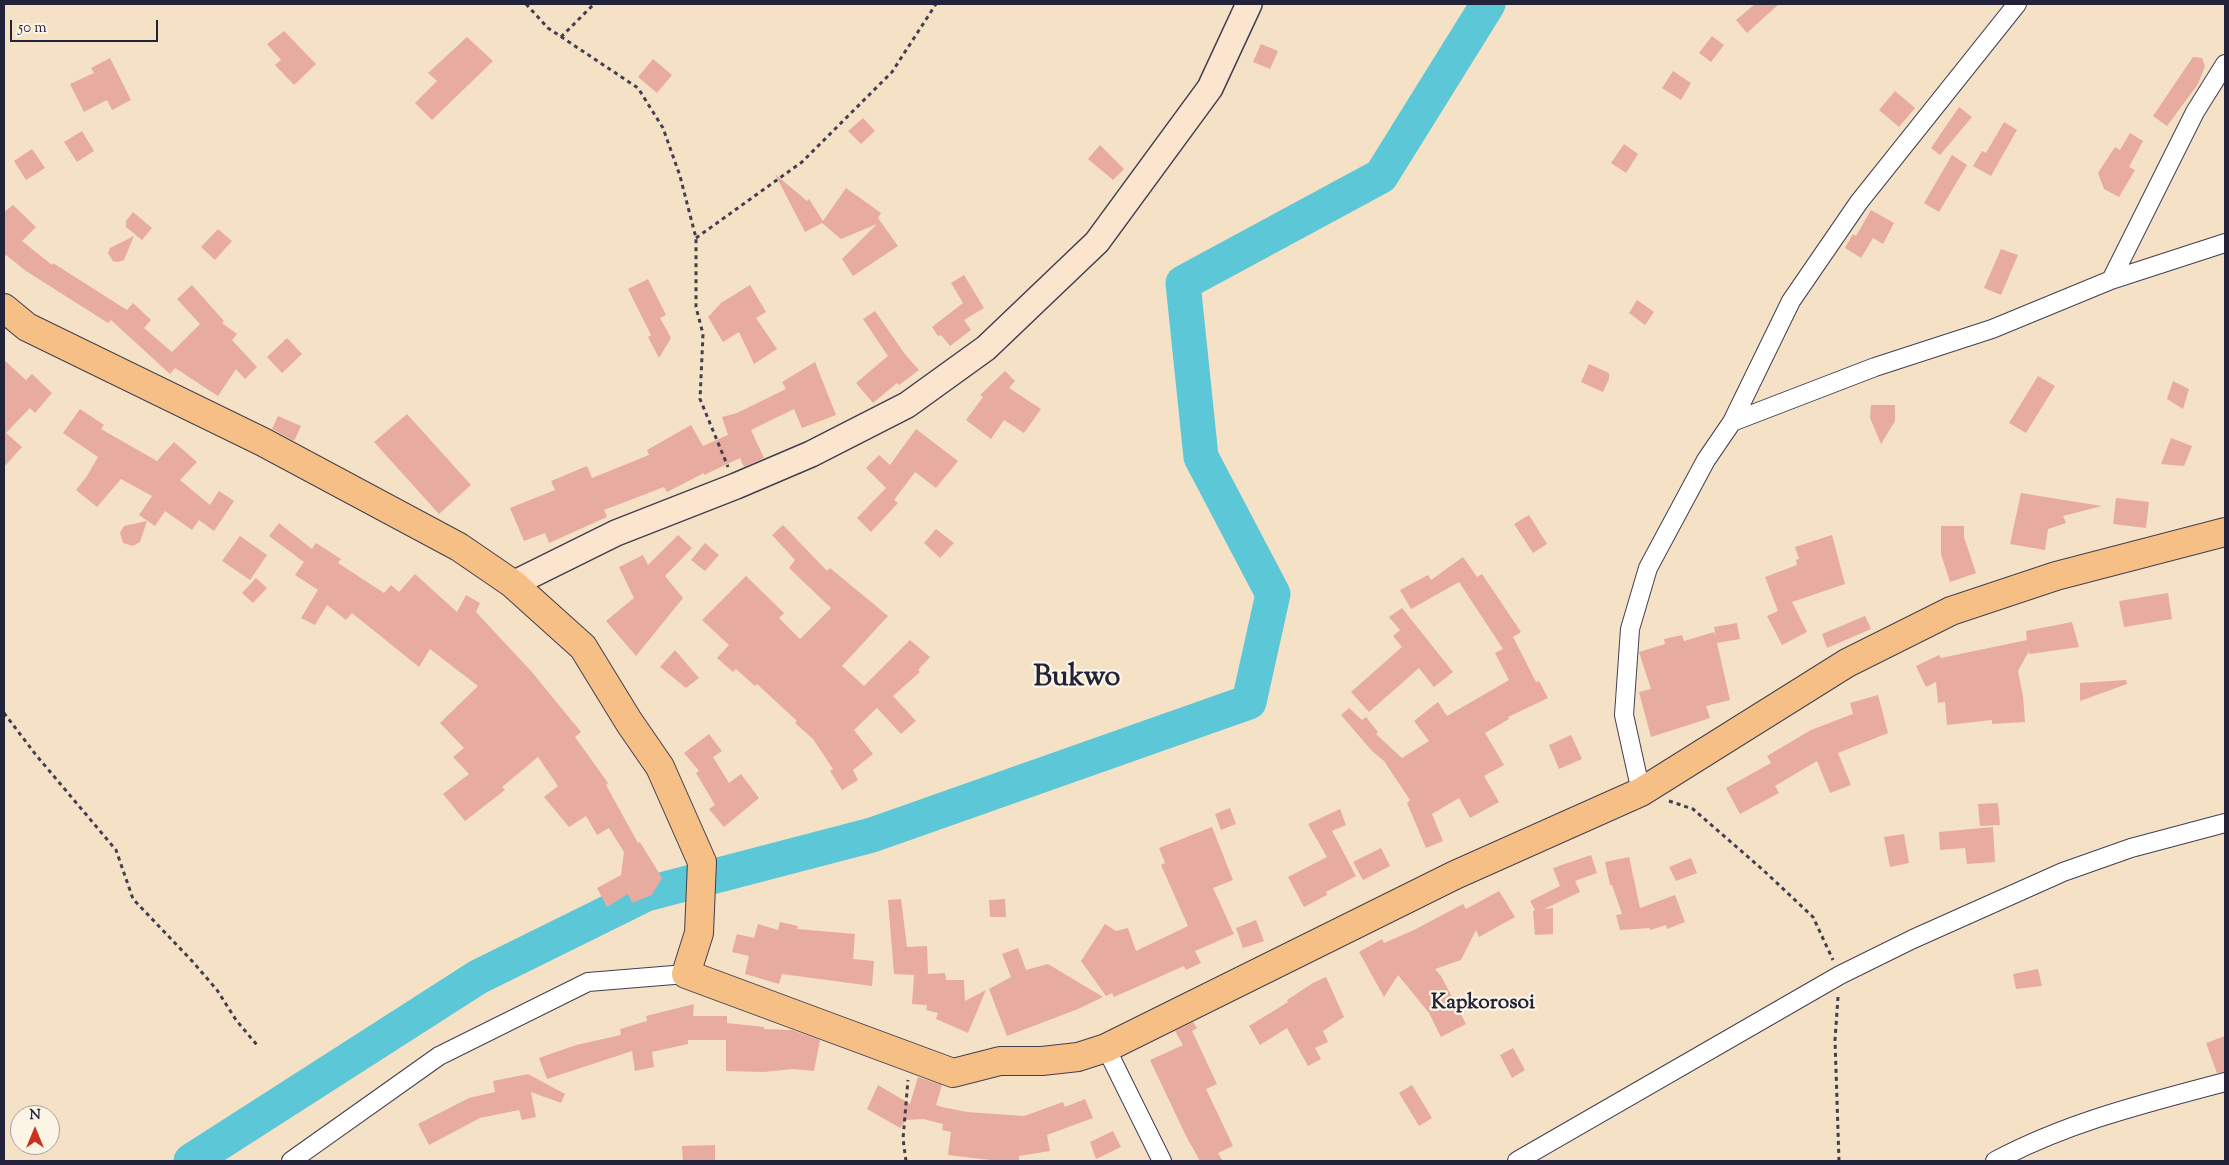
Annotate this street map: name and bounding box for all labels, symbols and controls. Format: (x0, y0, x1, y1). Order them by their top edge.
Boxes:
scale bar (12, 10, 160, 42)
text: 50 m (18, 18, 47, 39)
district label: Bukwo (1034, 663, 1120, 697)
district label: Kapkorosoi (1431, 991, 1535, 1017)
north arrow (10, 1105, 60, 1155)
text: N (29, 1106, 41, 1126)

